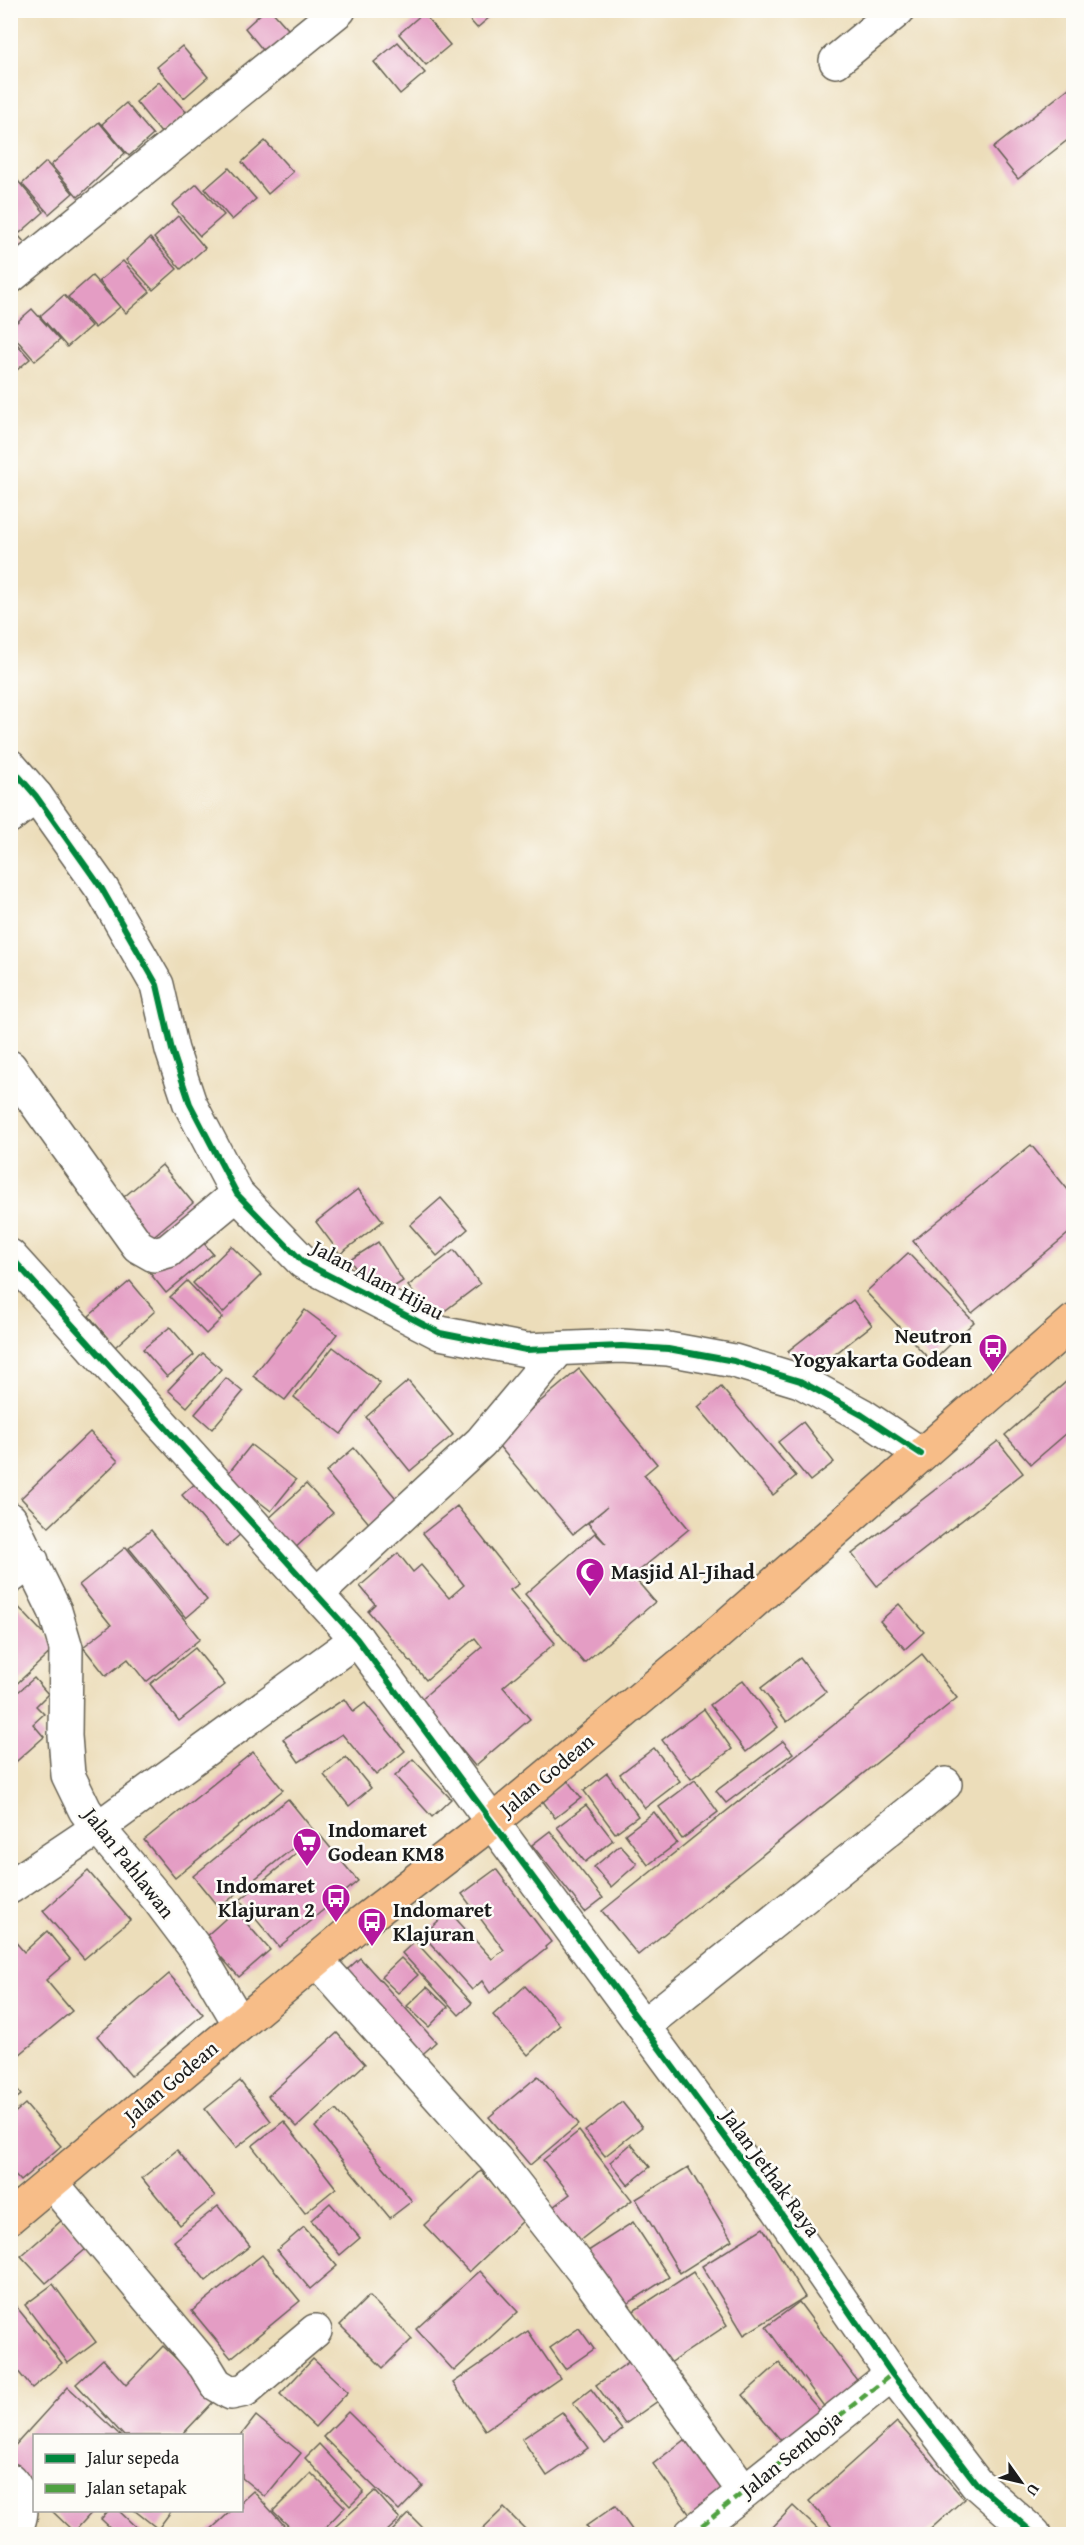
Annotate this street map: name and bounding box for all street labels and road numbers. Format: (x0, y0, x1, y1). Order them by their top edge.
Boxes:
street label: Jalan Alam Hijau (304, 1230, 450, 1328)
street label: Jalan Godean (491, 1726, 601, 1825)
street label: Jalan Pahlawan (74, 1798, 183, 1925)
street label: Jalan Godean (115, 2033, 225, 2132)
street label: Jalan Jethak Raya (713, 2100, 829, 2243)
street label: Jalan Semboja (731, 2403, 848, 2506)

